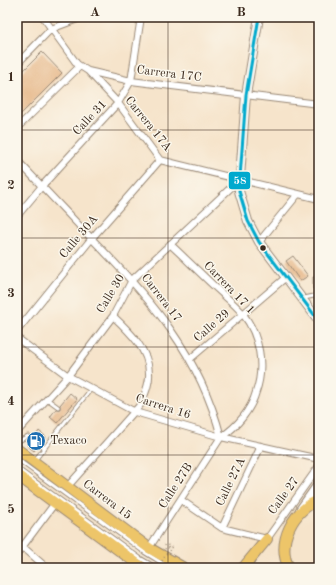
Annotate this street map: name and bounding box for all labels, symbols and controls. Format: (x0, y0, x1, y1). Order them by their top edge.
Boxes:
text: A (90, 6, 100, 19)
text: B (236, 6, 246, 19)
street label: Carrera 17C (136, 64, 202, 84)
text: 1 (7, 71, 15, 84)
street label: Carrera 17A (122, 94, 174, 154)
street label: Calle 31 (71, 98, 109, 138)
line badge: 58 (228, 171, 251, 190)
text: 58 (234, 176, 246, 187)
text: 2 (7, 179, 15, 192)
street label: Calle 30A (58, 213, 100, 261)
unlabelled marker (258, 243, 268, 253)
street label: Carrera 17 1 (201, 259, 257, 317)
street label: Calle 30 (95, 272, 127, 316)
street label: Carrera 17 (139, 272, 183, 324)
text: 3 (7, 287, 15, 300)
street label: Calle 29 (192, 307, 232, 345)
street label: Carrera 16 (134, 392, 192, 422)
text: 4 (7, 395, 15, 408)
fuel station icon: Texaco (25, 430, 47, 452)
place label: Texaco (50, 435, 87, 447)
street label: Calle 27A (214, 456, 248, 508)
street label: Calle 27B (157, 461, 195, 511)
street label: Calle 27 (266, 475, 302, 517)
street label: Carrera 15 (80, 477, 134, 522)
text: 5 (7, 503, 15, 516)

